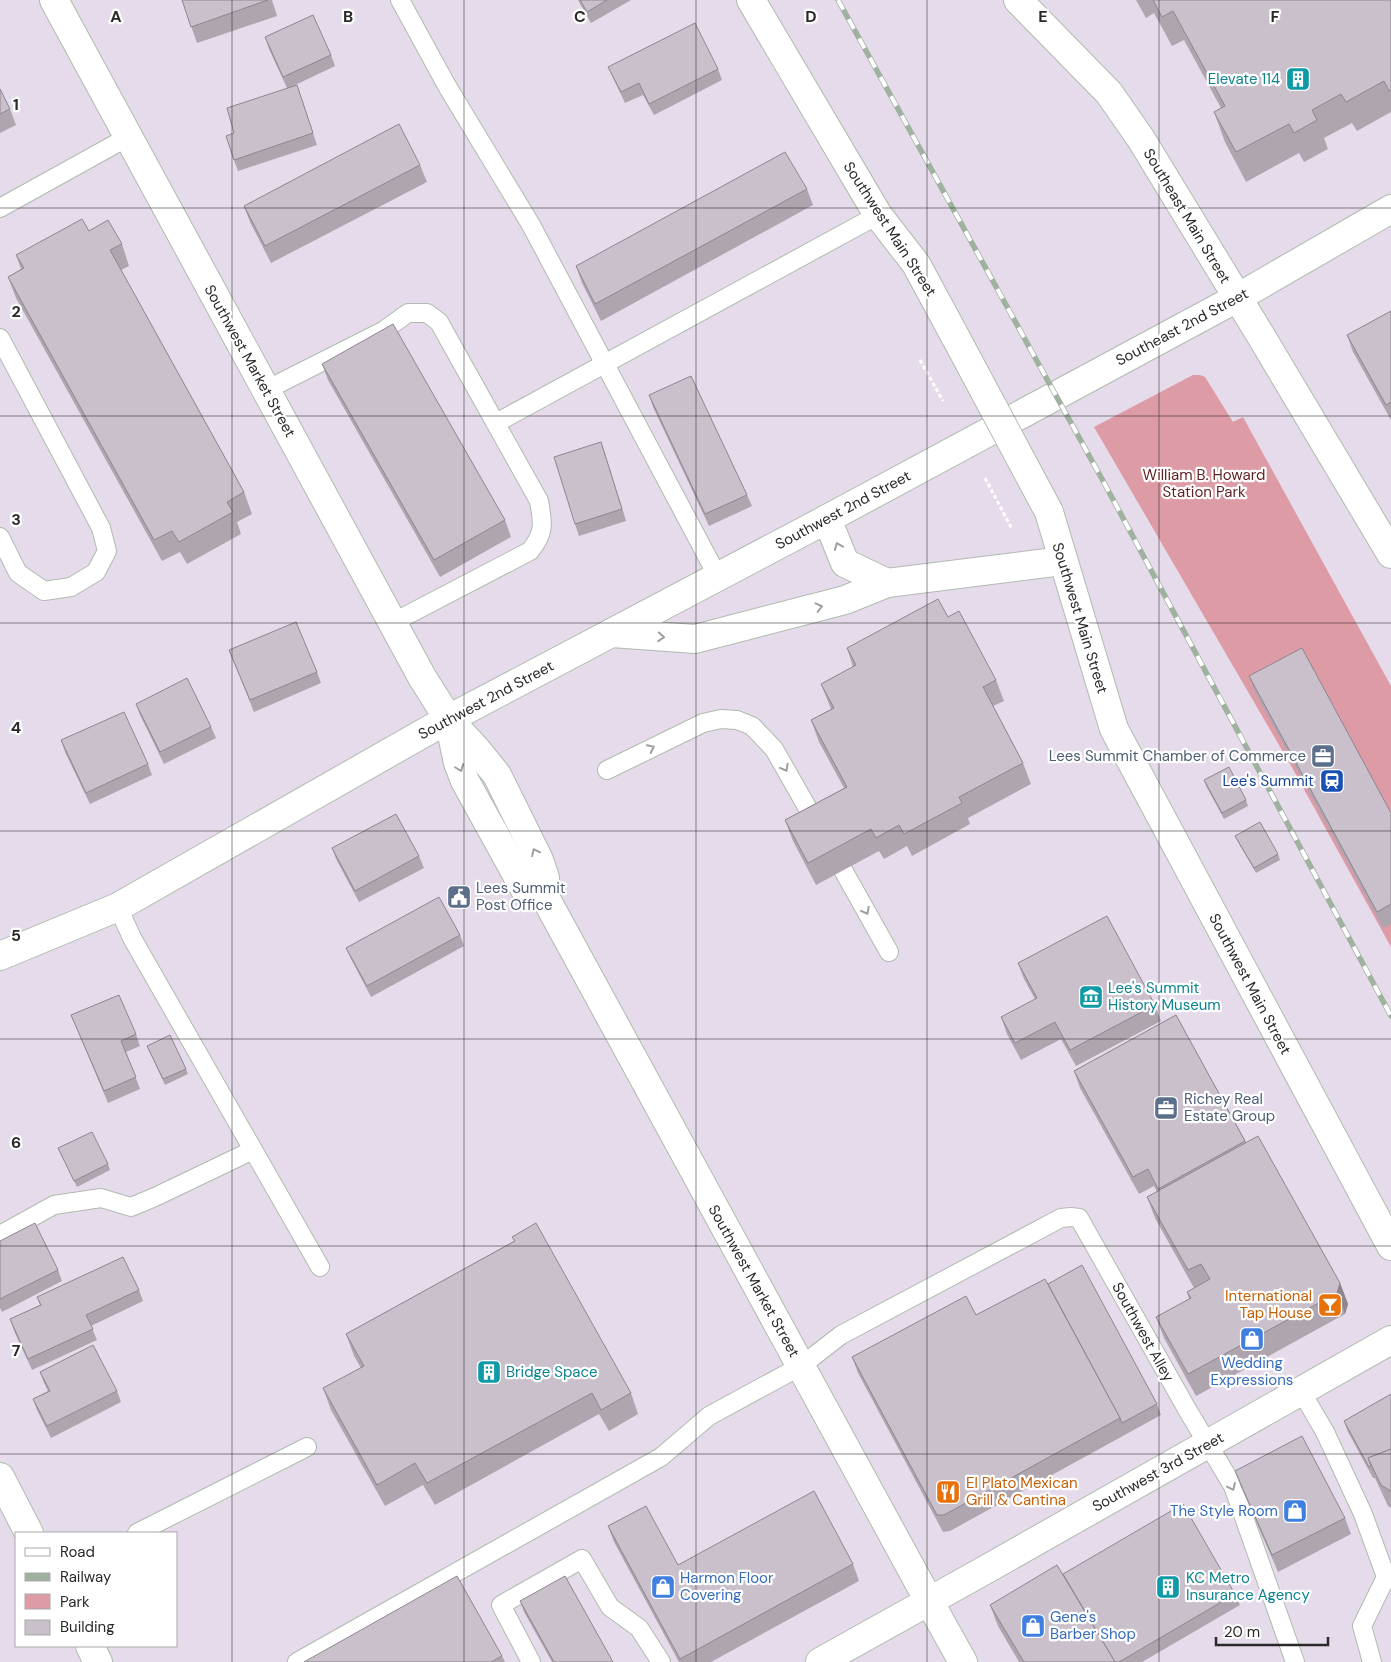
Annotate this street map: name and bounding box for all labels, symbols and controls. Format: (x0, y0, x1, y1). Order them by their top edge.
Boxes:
text: A (110, 6, 122, 27)
text: B (343, 6, 353, 27)
text: C (574, 6, 586, 27)
text: D (805, 6, 817, 27)
text: E (1038, 6, 1048, 27)
text: F (1271, 6, 1280, 27)
building icon: Elevate 114 (1285, 66, 1311, 92)
place label: Elevate 114 (1208, 69, 1280, 89)
text: 1 (13, 94, 19, 115)
street label: Southeast Main Street (1139, 145, 1235, 287)
street label: Southwest Main Street (839, 158, 941, 300)
street label: Southwest Market Street (200, 281, 300, 441)
street label: Southeast 2nd Street (1112, 283, 1252, 370)
text: 2 (11, 301, 21, 322)
park label: William B. Howard Station Park (1143, 465, 1265, 502)
street label: Southwest 2nd Street (772, 466, 914, 554)
text: 3 (11, 509, 21, 530)
street label: Southwest Main Street (1047, 540, 1113, 696)
one-way arrow (834, 542, 844, 551)
one-way arrow (815, 602, 823, 613)
one-way arrow (657, 631, 665, 642)
street label: Southwest 2nd Street (415, 656, 557, 744)
text: 4 (11, 717, 21, 738)
office icon: Lees Summit Chamber of Commerce (1310, 743, 1336, 769)
one-way arrow (646, 744, 655, 755)
place label: Lees Summit Chamber of Commerce (1049, 746, 1306, 766)
one-way arrow (454, 763, 464, 772)
one-way arrow (779, 763, 789, 772)
station icon: Lee's Summit (1319, 768, 1345, 794)
place label: Lee's Summit (1223, 771, 1314, 791)
one-way arrow (531, 848, 542, 857)
place label: Lees Summit Post Office (476, 878, 566, 915)
public building icon: Lees Summit Post Office (446, 884, 472, 910)
one-way arrow (860, 906, 870, 915)
street label: Southwest Main Street (1204, 910, 1296, 1058)
text: 5 (11, 925, 21, 946)
place label: Lee's Summit History Museum (1108, 978, 1221, 1015)
museum icon: Lee's Summit History Museum (1078, 984, 1104, 1010)
place label: Richey Real Estate Group (1184, 1089, 1275, 1126)
office icon: Richey Real Estate Group (1153, 1095, 1179, 1121)
text: 6 (11, 1132, 21, 1153)
street label: Southwest Market Street (704, 1201, 804, 1361)
street label: Southwest Alley (1107, 1279, 1179, 1386)
place label: International Tap House (1225, 1286, 1312, 1323)
bar icon: International Tap House (1317, 1292, 1343, 1318)
shop icon: Wedding Expressions (1239, 1326, 1265, 1352)
text: 7 (12, 1340, 21, 1361)
place label: Wedding Expressions (1211, 1353, 1293, 1390)
building icon: Bridge Space (476, 1359, 502, 1385)
place label: Bridge Space (506, 1362, 598, 1382)
street label: Southwest 3rd Street (1089, 1427, 1227, 1516)
place label: El Plato Mexican Grill & Cantina (966, 1473, 1078, 1510)
restaurant icon: El Plato Mexican Grill & Cantina (935, 1479, 961, 1505)
one-way arrow (1226, 1482, 1236, 1491)
shop icon: The Style Room (1282, 1498, 1308, 1524)
place label: The Style Room (1170, 1501, 1278, 1521)
legend (15, 1532, 178, 1647)
text: Road (60, 1542, 95, 1562)
text: Railway (60, 1567, 112, 1587)
place label: Harmon Floor Covering (680, 1568, 774, 1605)
place label: KC Metro Insurance Agency (1186, 1568, 1310, 1605)
shop icon: Harmon Floor Covering (650, 1574, 676, 1600)
building icon: KC Metro Insurance Agency (1155, 1574, 1181, 1600)
text: Park (60, 1592, 90, 1612)
place label: Gene's Barber Shop (1050, 1607, 1136, 1644)
shop icon: Gene's Barber Shop (1020, 1613, 1046, 1639)
scale bar (1216, 1614, 1328, 1646)
text: Building (60, 1617, 115, 1637)
text: 20 m (1224, 1622, 1260, 1642)

